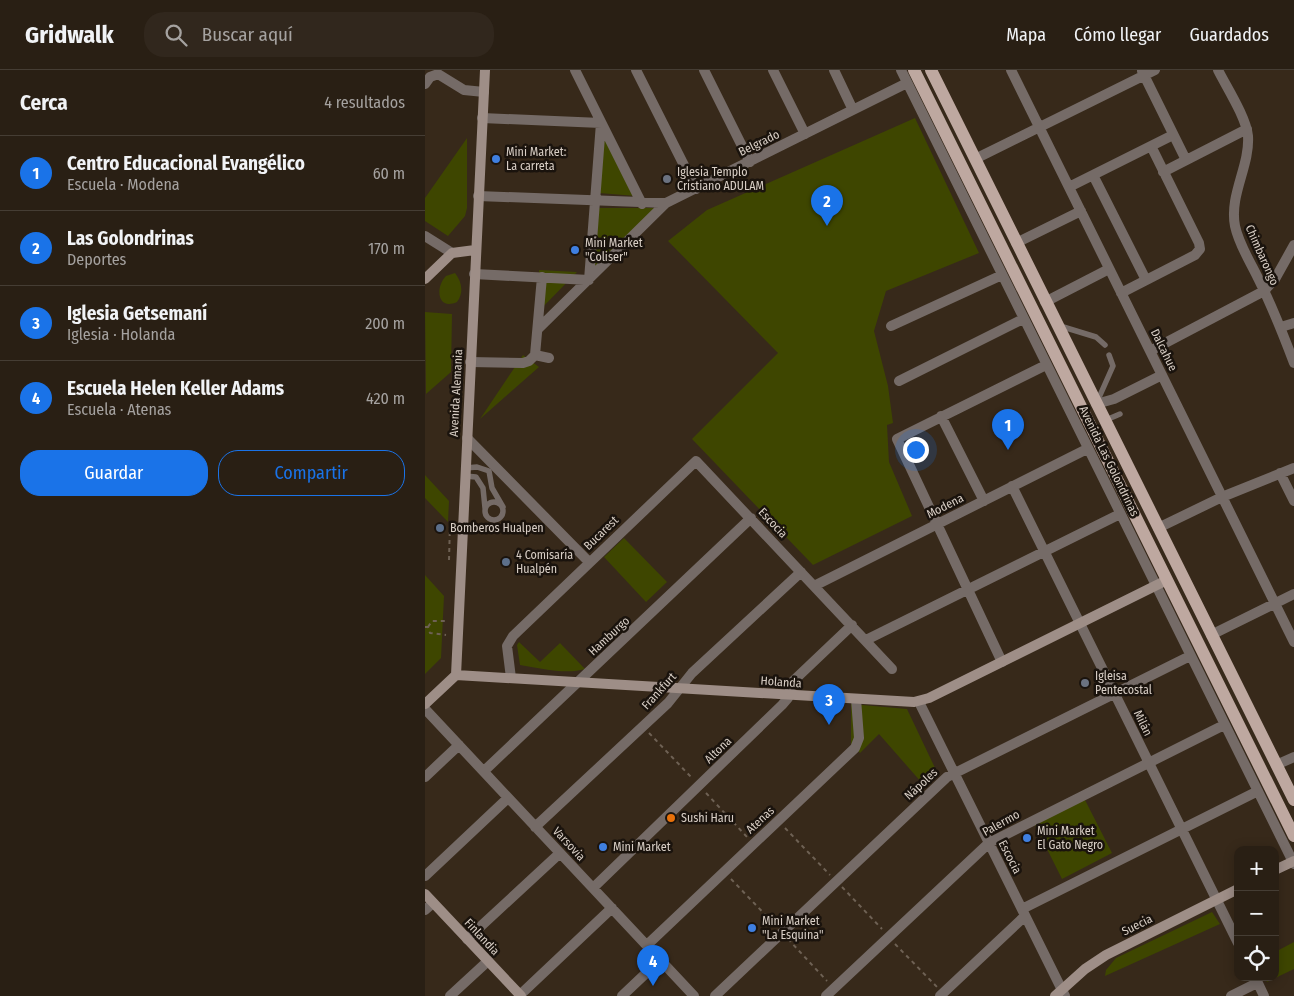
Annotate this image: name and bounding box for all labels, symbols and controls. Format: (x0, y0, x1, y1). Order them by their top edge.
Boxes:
search box (144, 12, 494, 57)
text: Gridwalk (25, 21, 114, 49)
icon: search (162, 21, 190, 49)
text: Buscar aquí (202, 23, 293, 46)
text: Mapa (1006, 24, 1046, 46)
text: Cómo llegar (1074, 24, 1161, 46)
text: Guardados (1189, 24, 1269, 46)
text: Cerca (20, 90, 68, 116)
text: 4 resultados (324, 93, 405, 112)
street label: Belgrado (736, 127, 782, 159)
place label: Mini Market: La carreta (506, 145, 567, 173)
text: Centro Educacional Evangélico (67, 152, 305, 175)
marker: Mini Market: La carreta (490, 153, 502, 165)
text: 1 (33, 164, 39, 183)
text: 60 m (373, 164, 405, 183)
place label: Iglesia Templo Cristiano ADULAM (677, 165, 764, 193)
marker: Iglesia Templo Cristiano ADULAM (661, 173, 673, 185)
text: Escuela · Modena (67, 175, 180, 194)
pin: 2 (811, 185, 843, 226)
street label: Chimbarongo (1242, 222, 1282, 288)
text: Las Golondrinas (67, 227, 194, 250)
place label: Mini Market "Coliser" (585, 236, 643, 264)
text: 2 (32, 239, 40, 258)
text: 170 m (368, 239, 405, 258)
marker: Mini Market "Coliser" (569, 244, 581, 256)
text: Deportes (67, 250, 126, 269)
text: Iglesia Getsemaní (67, 302, 207, 325)
text: 3 (32, 314, 40, 333)
text: 200 m (365, 314, 405, 333)
text: Iglesia · Holanda (67, 325, 175, 344)
street label: Dalcahue (1148, 327, 1180, 373)
street label: Avenida Alemania (447, 349, 465, 437)
text: Escuela Helen Keller Adams (67, 377, 284, 400)
text: 4 (32, 389, 40, 408)
text: 420 m (366, 389, 405, 408)
text: Escuela · Atenas (67, 400, 171, 419)
street label: Avenida Las Golondrinas (1076, 404, 1142, 518)
pin: 1 (992, 409, 1024, 450)
your location (903, 437, 929, 463)
button: Guardar (20, 450, 208, 496)
button: Compartir (218, 450, 405, 496)
street label: Modena (924, 491, 966, 521)
street label: Escocia (756, 505, 790, 541)
street label: Bucarest (581, 513, 621, 553)
place label: Bomberos Hualpen (450, 521, 544, 535)
marker: Bomberos Hualpen (434, 522, 446, 534)
place label: 4 Comisaría Hualpén (516, 548, 573, 576)
marker: 4 Comisaría Hualpén (500, 556, 512, 568)
street label: Hamburgo (586, 614, 632, 658)
place label: Igleisa Pentecostal (1095, 669, 1152, 697)
street label: Frankfurt (639, 670, 679, 712)
street label: Holanda (760, 674, 802, 690)
marker: Igleisa Pentecostal (1079, 677, 1091, 689)
pin: 3 (813, 684, 845, 725)
street label: Milán (1131, 708, 1155, 738)
street label: Altona (702, 734, 734, 766)
street label: Nápoles (902, 765, 940, 803)
street label: Atenas (743, 804, 777, 836)
street label: Palermo (980, 807, 1022, 839)
place label: Sushi Haru (681, 811, 734, 825)
marker: Sushi Haru (665, 812, 677, 824)
street label: Varsovia (550, 824, 588, 864)
place label: Mini Market El Gato Negro (1037, 824, 1103, 852)
marker: Mini Market El Gato Negro (1021, 832, 1033, 844)
street label: Escocia (996, 838, 1024, 876)
place label: Mini Market (613, 840, 671, 854)
marker: Mini Market (597, 841, 609, 853)
map controls (1234, 846, 1279, 981)
button: + (1234, 846, 1279, 891)
button: − (1234, 891, 1279, 936)
street label: Suecia (1119, 911, 1155, 939)
place label: Mini Market "La Esquina" (762, 914, 824, 942)
street label: Finlandia (462, 916, 502, 958)
marker: Mini Market "La Esquina" (746, 922, 758, 934)
button: locate (1234, 936, 1279, 981)
pin: 4 (637, 945, 669, 986)

